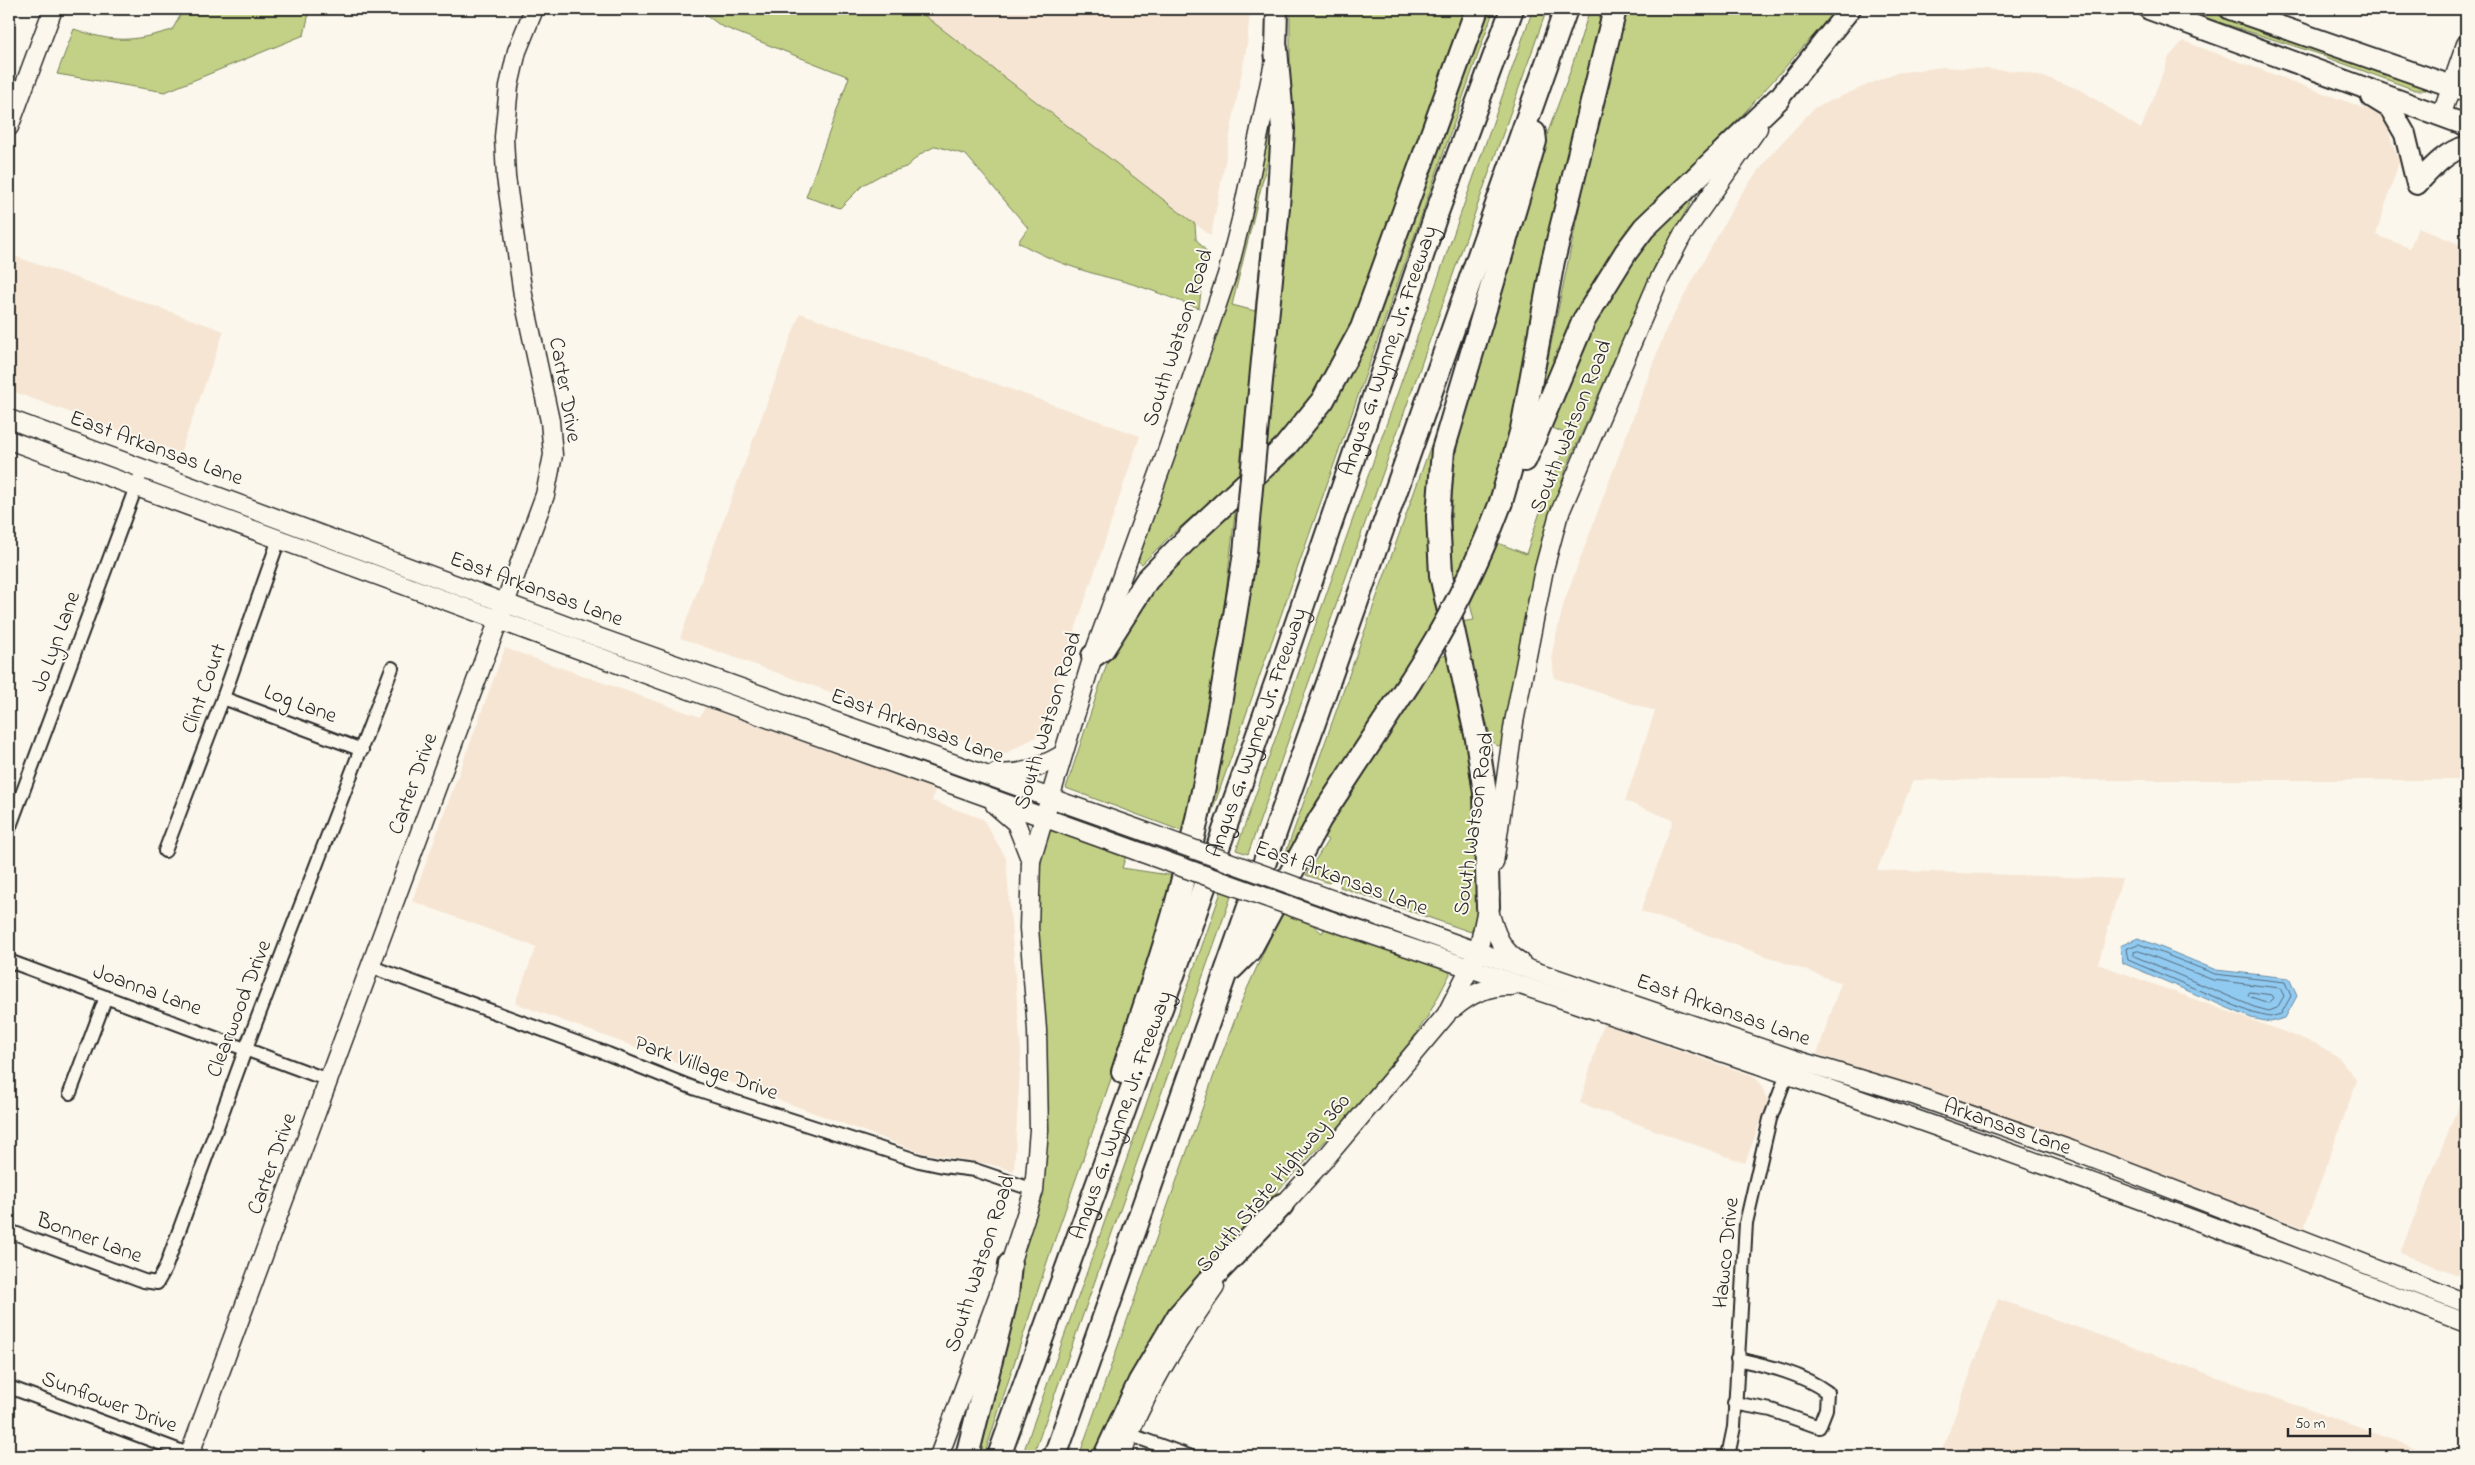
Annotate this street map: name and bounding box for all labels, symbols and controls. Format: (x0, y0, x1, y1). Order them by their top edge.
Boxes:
street label: Angus G. Wynne, Jr. Freeway (1332, 222, 1448, 481)
street label: South Watson Road (1135, 245, 1223, 431)
street label: Carter Drive (539, 335, 589, 445)
street label: South Watson Road (1523, 335, 1621, 519)
street label: East Arkansas Lane (65, 403, 247, 495)
street label: East Arkansas Lane (445, 544, 627, 636)
street label: Jo Lyn Lane (24, 587, 91, 697)
street label: Angus G. Wynne, Jr. Freeway (1200, 604, 1318, 862)
street label: South Watson Road (1007, 628, 1091, 814)
street label: Clint Court (174, 639, 236, 739)
street label: Log Lane (259, 677, 341, 734)
street label: East Arkansas Lane (826, 681, 1008, 773)
street label: Carter Drive (381, 728, 447, 839)
street label: South Watson Road (1446, 730, 1504, 918)
street label: East Arkansas Lane (1250, 833, 1432, 925)
street label: Clearwood Drive (199, 935, 281, 1083)
street label: Joanna Lane (88, 956, 206, 1026)
street label: East Arkansas Lane (1631, 966, 1815, 1056)
street label: Angus G. Wynne, Jr. Freeway (1062, 987, 1183, 1245)
street label: Park Village Drive (629, 1028, 783, 1111)
street label: South State Highway 360 (1189, 1087, 1360, 1282)
street label: Arkansas Lane (1939, 1091, 2075, 1165)
street label: Carter Drive (240, 1108, 306, 1219)
street label: South Watson Road (937, 1171, 1025, 1357)
street label: Hawco Drive (1705, 1196, 1749, 1310)
street label: Bonner Lane (31, 1205, 147, 1273)
street label: Sunflower Drive (37, 1364, 182, 1442)
scale bar (2288, 1405, 2370, 1437)
text: 50 m (2295, 1413, 2326, 1435)

